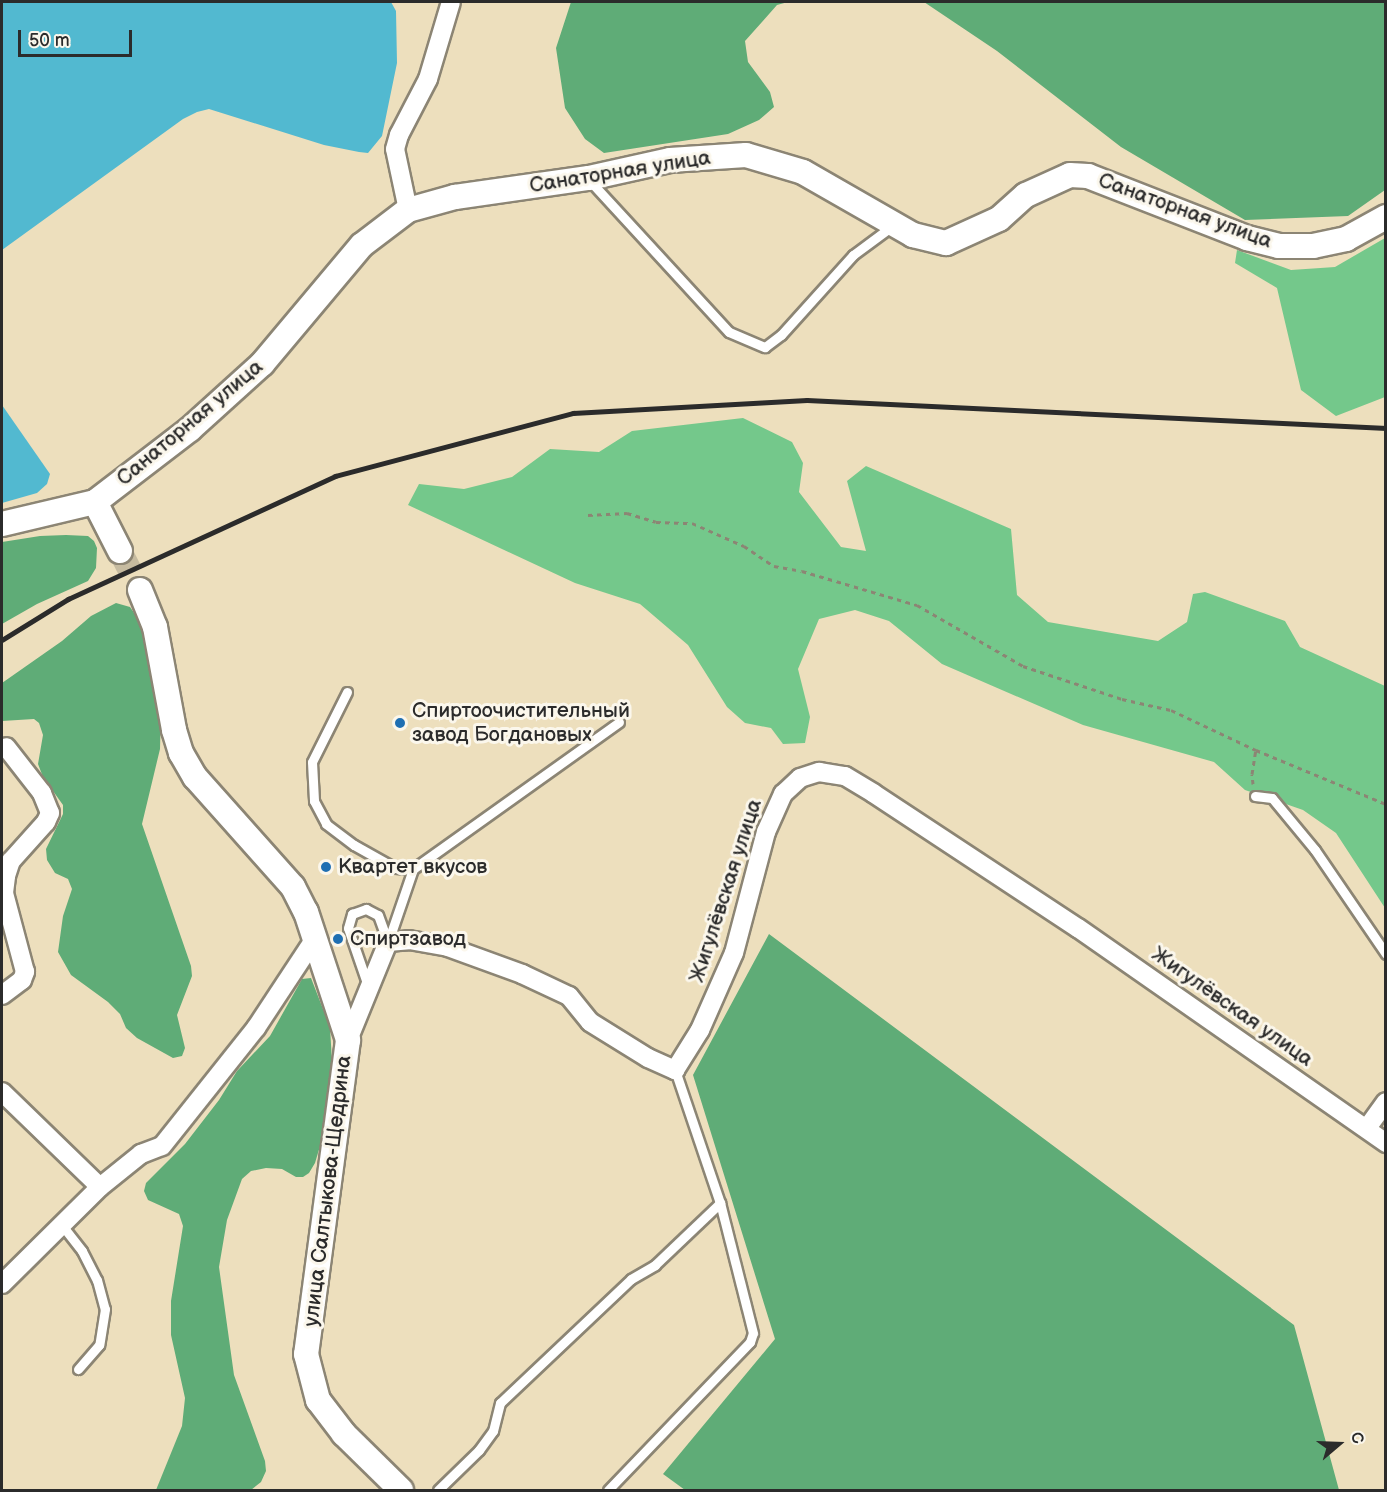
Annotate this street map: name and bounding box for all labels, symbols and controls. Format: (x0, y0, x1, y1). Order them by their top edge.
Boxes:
scale bar (21, 18, 135, 56)
text: 50 m (29, 30, 70, 51)
street label: Санаторная улица (528, 145, 712, 199)
street label: Санаторная улица (1095, 168, 1275, 254)
street label: Санаторная улица (112, 355, 268, 491)
place label: Спиртоочистительный завод Богдановых (412, 698, 630, 748)
marker: Спиртоочистительный завод Богдановых (393, 716, 407, 730)
street label: Жигулёвская улица (684, 796, 768, 986)
place label: Квартет вкусов (338, 854, 487, 880)
marker: Квартет вкусов (319, 860, 333, 874)
place label: Спиртзавод (350, 926, 466, 952)
marker: Спиртзавод (331, 932, 345, 946)
street label: Жигулёвская улица (1146, 942, 1318, 1072)
street label: улица Салтыкова-Щедрина (299, 1054, 357, 1328)
north arrow (1309, 1414, 1369, 1474)
text: С (1346, 1430, 1367, 1446)

